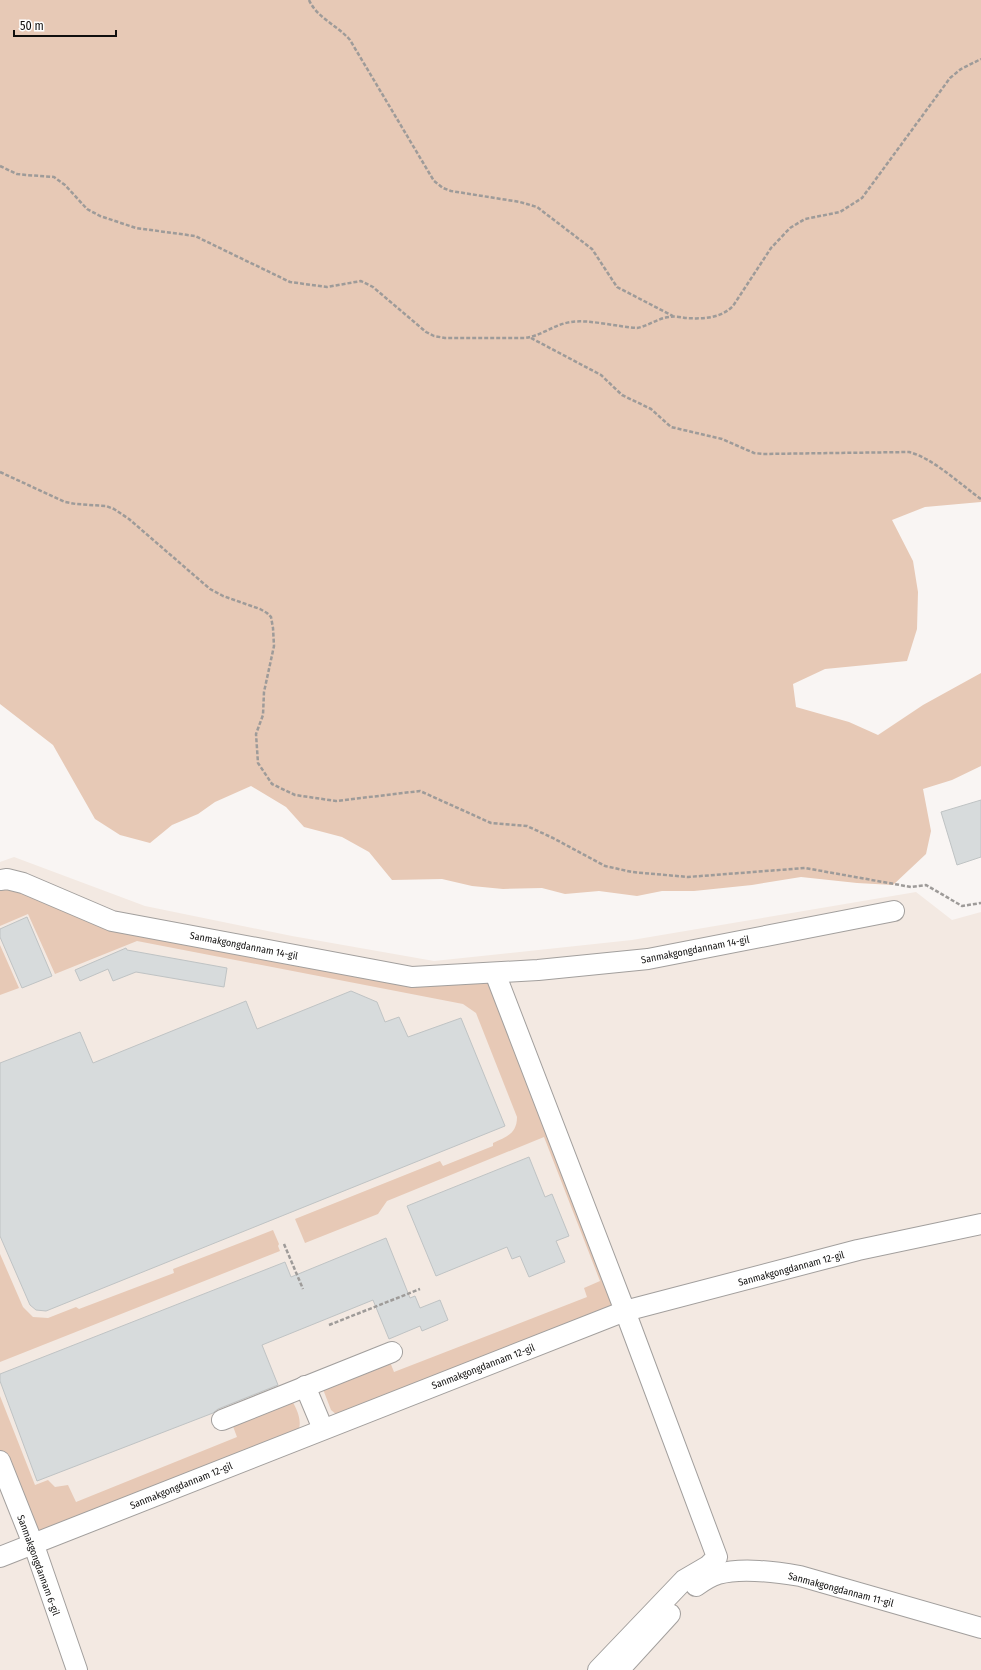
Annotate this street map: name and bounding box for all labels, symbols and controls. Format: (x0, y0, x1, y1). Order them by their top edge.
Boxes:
scale bar (14, 12, 116, 38)
text: 50 m (20, 19, 44, 33)
street label: Sanmakgongdannam 14-gil (189, 930, 299, 962)
street label: Sanmakgongdannam 14-gil (640, 934, 751, 966)
street label: Sanmakgongdannam 12-gil (737, 1249, 846, 1289)
street label: Sanmakgongdannam 12-gil (430, 1342, 537, 1392)
street label: Sanmakgongdannam 12-gil (128, 1460, 235, 1512)
street label: Sanmakgongdannam 6-gil (14, 1513, 62, 1618)
street label: Sanmakgongdannam 11-gil (787, 1570, 895, 1610)

